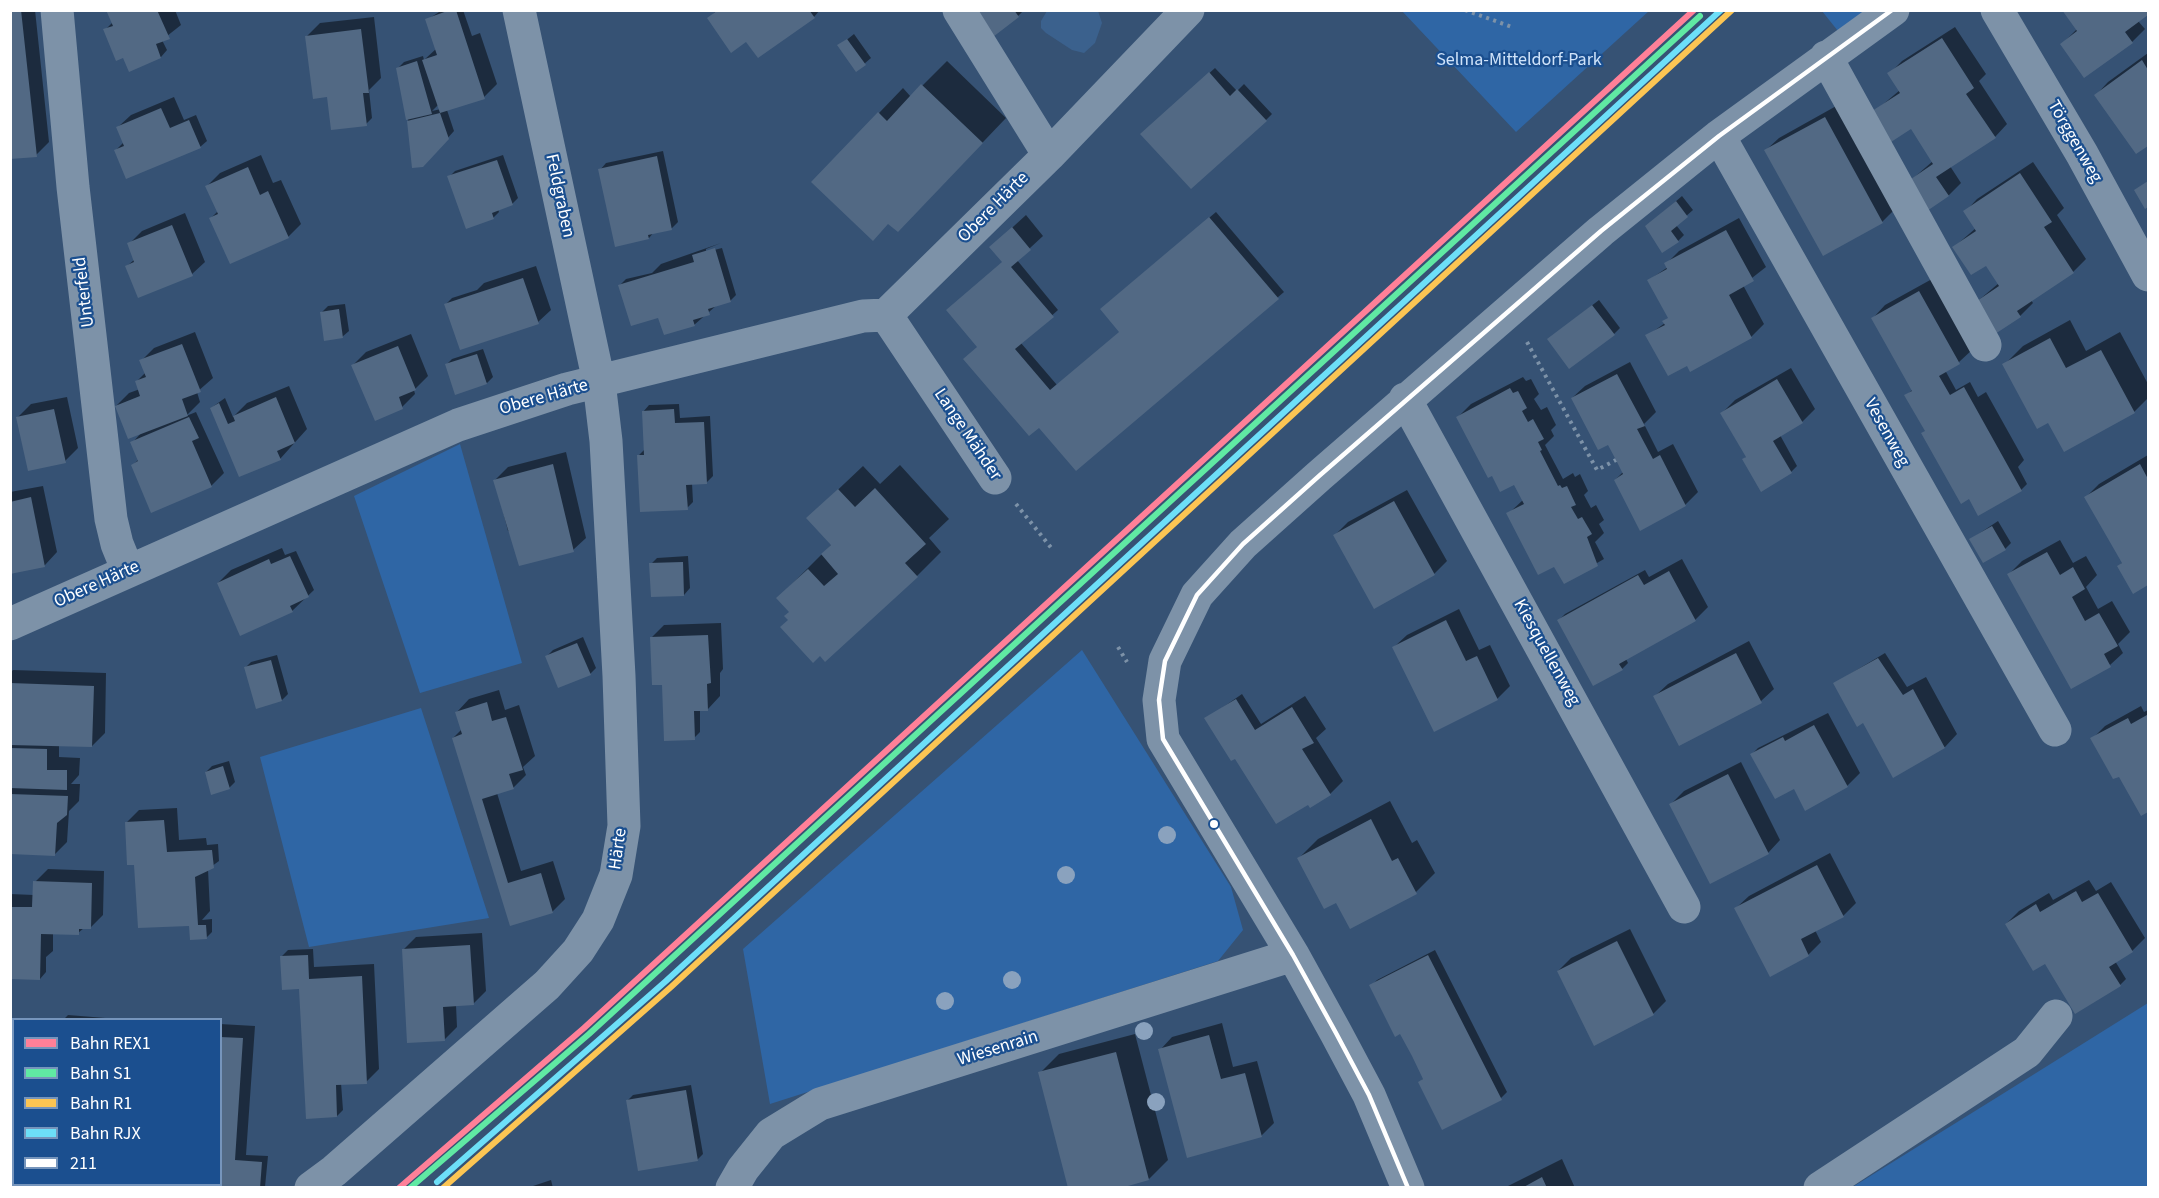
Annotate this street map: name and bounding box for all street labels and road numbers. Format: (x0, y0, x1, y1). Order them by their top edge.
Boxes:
street label: Törggenweg (2042, 97, 2106, 187)
street label: Feldgraben (540, 152, 578, 240)
street label: Obere Härte (954, 168, 1034, 248)
street label: Unterfeld (70, 255, 100, 329)
street label: Obere Härte (497, 375, 591, 421)
street label: Lange Mähder (928, 385, 1006, 485)
street label: Vesenweg (1858, 395, 1914, 471)
street label: Obere Härte (51, 557, 143, 613)
street label: Kiesquellenweg (1508, 596, 1584, 710)
street label: Härte (605, 827, 633, 871)
street label: Wiesenrain (955, 1027, 1041, 1071)

